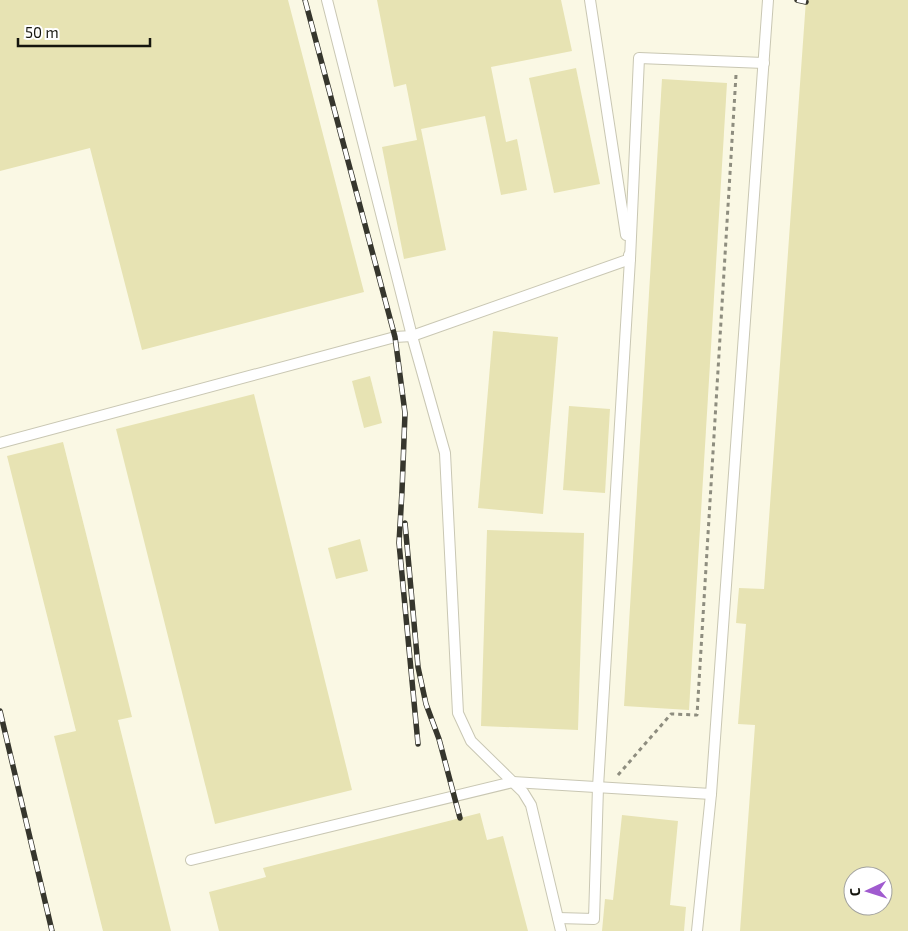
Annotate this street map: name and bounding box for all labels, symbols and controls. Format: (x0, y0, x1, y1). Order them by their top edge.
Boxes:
scale bar (18, 15, 150, 47)
text: 50 m (25, 23, 59, 41)
north arrow (843, 866, 893, 916)
text: С (846, 887, 863, 897)

